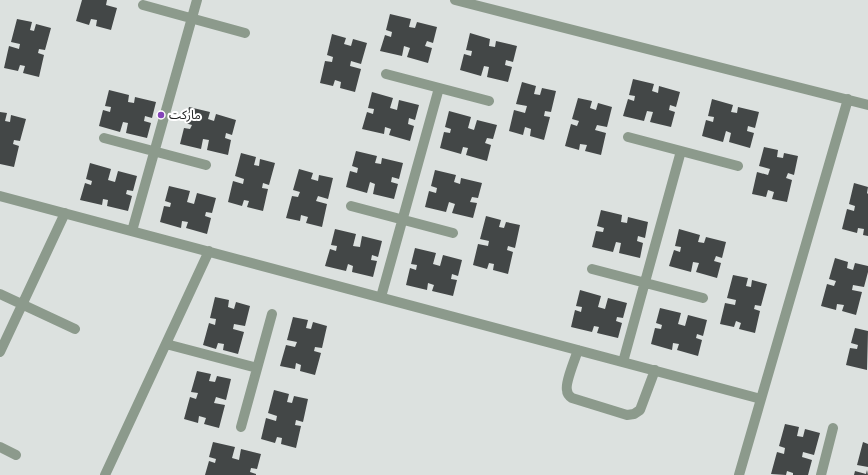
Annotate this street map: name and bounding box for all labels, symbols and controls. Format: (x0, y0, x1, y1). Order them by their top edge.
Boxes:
place label: ماركت (169, 107, 201, 122)
marker: ماركت (156, 110, 166, 120)

